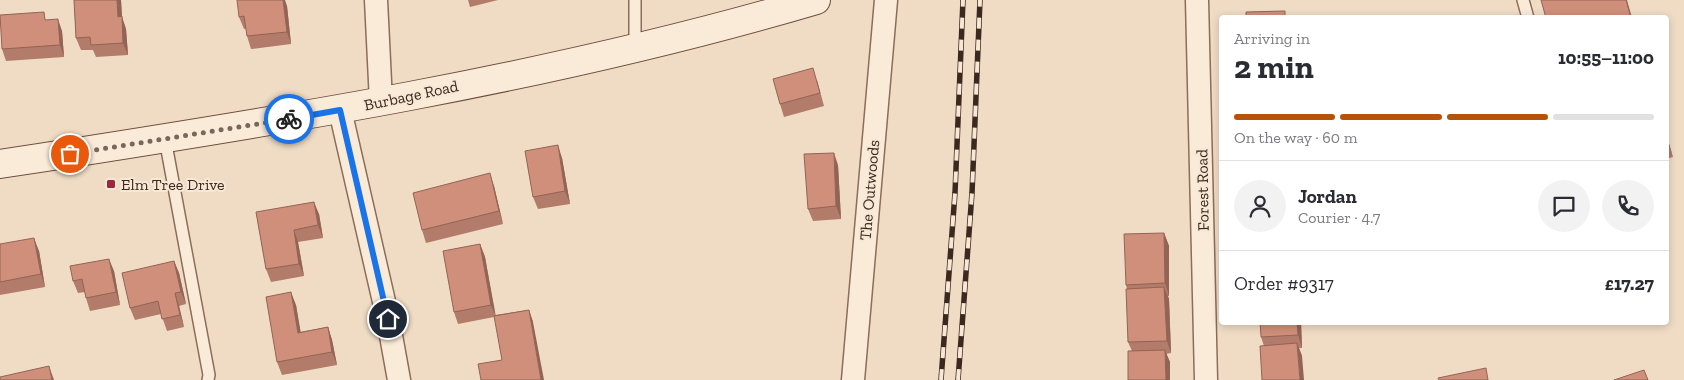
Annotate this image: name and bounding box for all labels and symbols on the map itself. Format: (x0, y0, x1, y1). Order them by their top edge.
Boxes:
street label: Burbage Road (362, 76, 460, 115)
courier (264, 94, 314, 144)
pin (49, 133, 91, 175)
street label: The Outwoods (856, 139, 883, 241)
street label: Forest Road (1192, 149, 1213, 231)
place label: Elm Tree Drive (121, 175, 225, 194)
marker: Elm Tree Drive (105, 178, 117, 190)
pin (367, 298, 409, 340)

